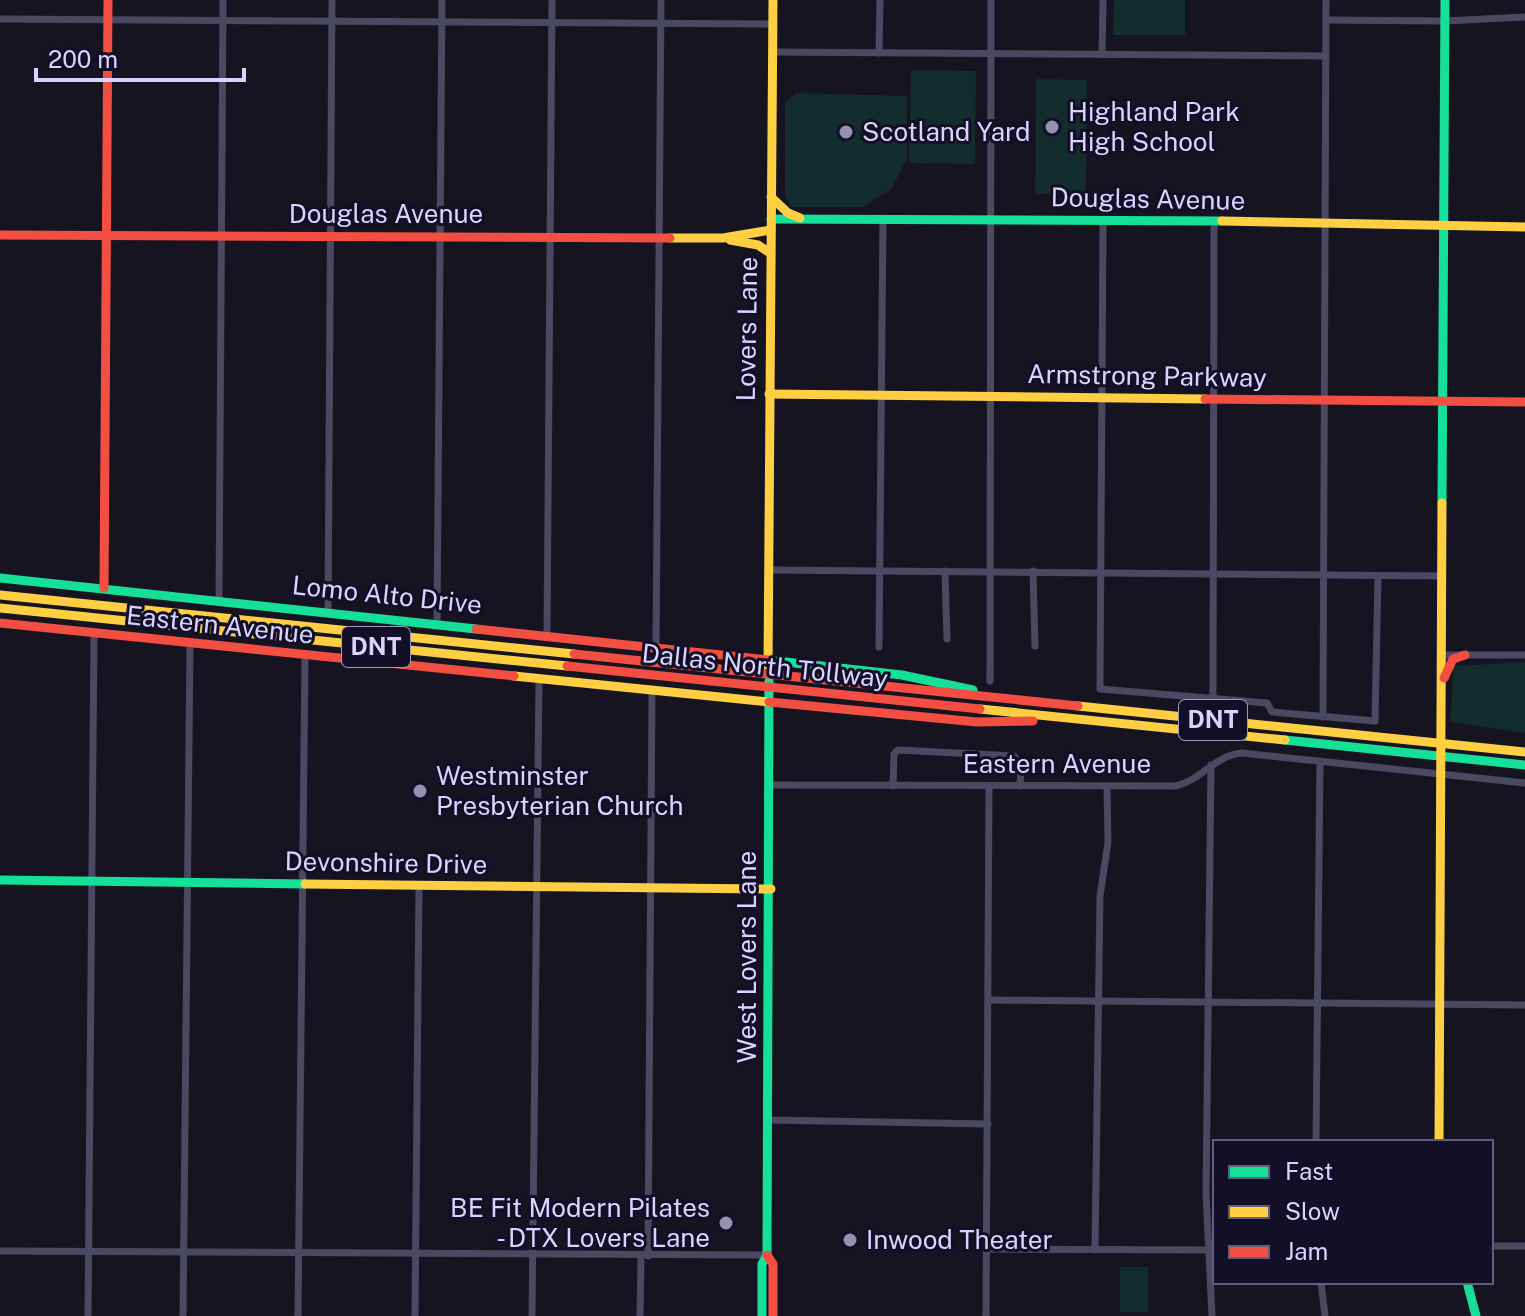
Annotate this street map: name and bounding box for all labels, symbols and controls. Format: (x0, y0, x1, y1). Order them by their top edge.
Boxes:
scale bar (36, 32, 244, 82)
text: 200 m (48, 45, 118, 73)
place label: Highland Park High School (1068, 96, 1240, 157)
place label: Scotland Yard (862, 116, 1031, 147)
marker: Highland Park High School (1043, 118, 1061, 136)
marker: Scotland Yard (837, 123, 855, 141)
street label: Douglas Avenue (1050, 181, 1246, 216)
street label: Douglas Avenue (289, 198, 483, 229)
street label: Lovers Lane (730, 256, 763, 402)
street label: Armstrong Parkway (1027, 358, 1267, 393)
street label: Lomo Alto Drive (291, 569, 484, 620)
street label: Eastern Avenue (125, 599, 315, 650)
road number: DNT (342, 627, 410, 667)
street label: Dallas North Tollway (640, 637, 890, 694)
road number: DNT (1179, 700, 1247, 740)
street label: Eastern Avenue (963, 748, 1151, 779)
place label: Westminster Presbyterian Church (436, 760, 683, 821)
marker: Westminster Presbyterian Church (411, 782, 429, 800)
street label: Devonshire Drive (284, 845, 488, 880)
street label: West Lovers Lane (731, 851, 762, 1063)
legend (1213, 1140, 1493, 1284)
text: Fast (1285, 1157, 1333, 1185)
place label: BE Fit Modern Pilates - DTX Lovers Lane (450, 1192, 710, 1253)
text: Slow (1285, 1197, 1340, 1225)
marker: BE Fit Modern Pilates - DTX Lovers Lane (717, 1214, 735, 1232)
place label: Inwood Theater (866, 1224, 1053, 1255)
marker: Inwood Theater (841, 1231, 859, 1249)
text: Jam (1285, 1237, 1328, 1265)

